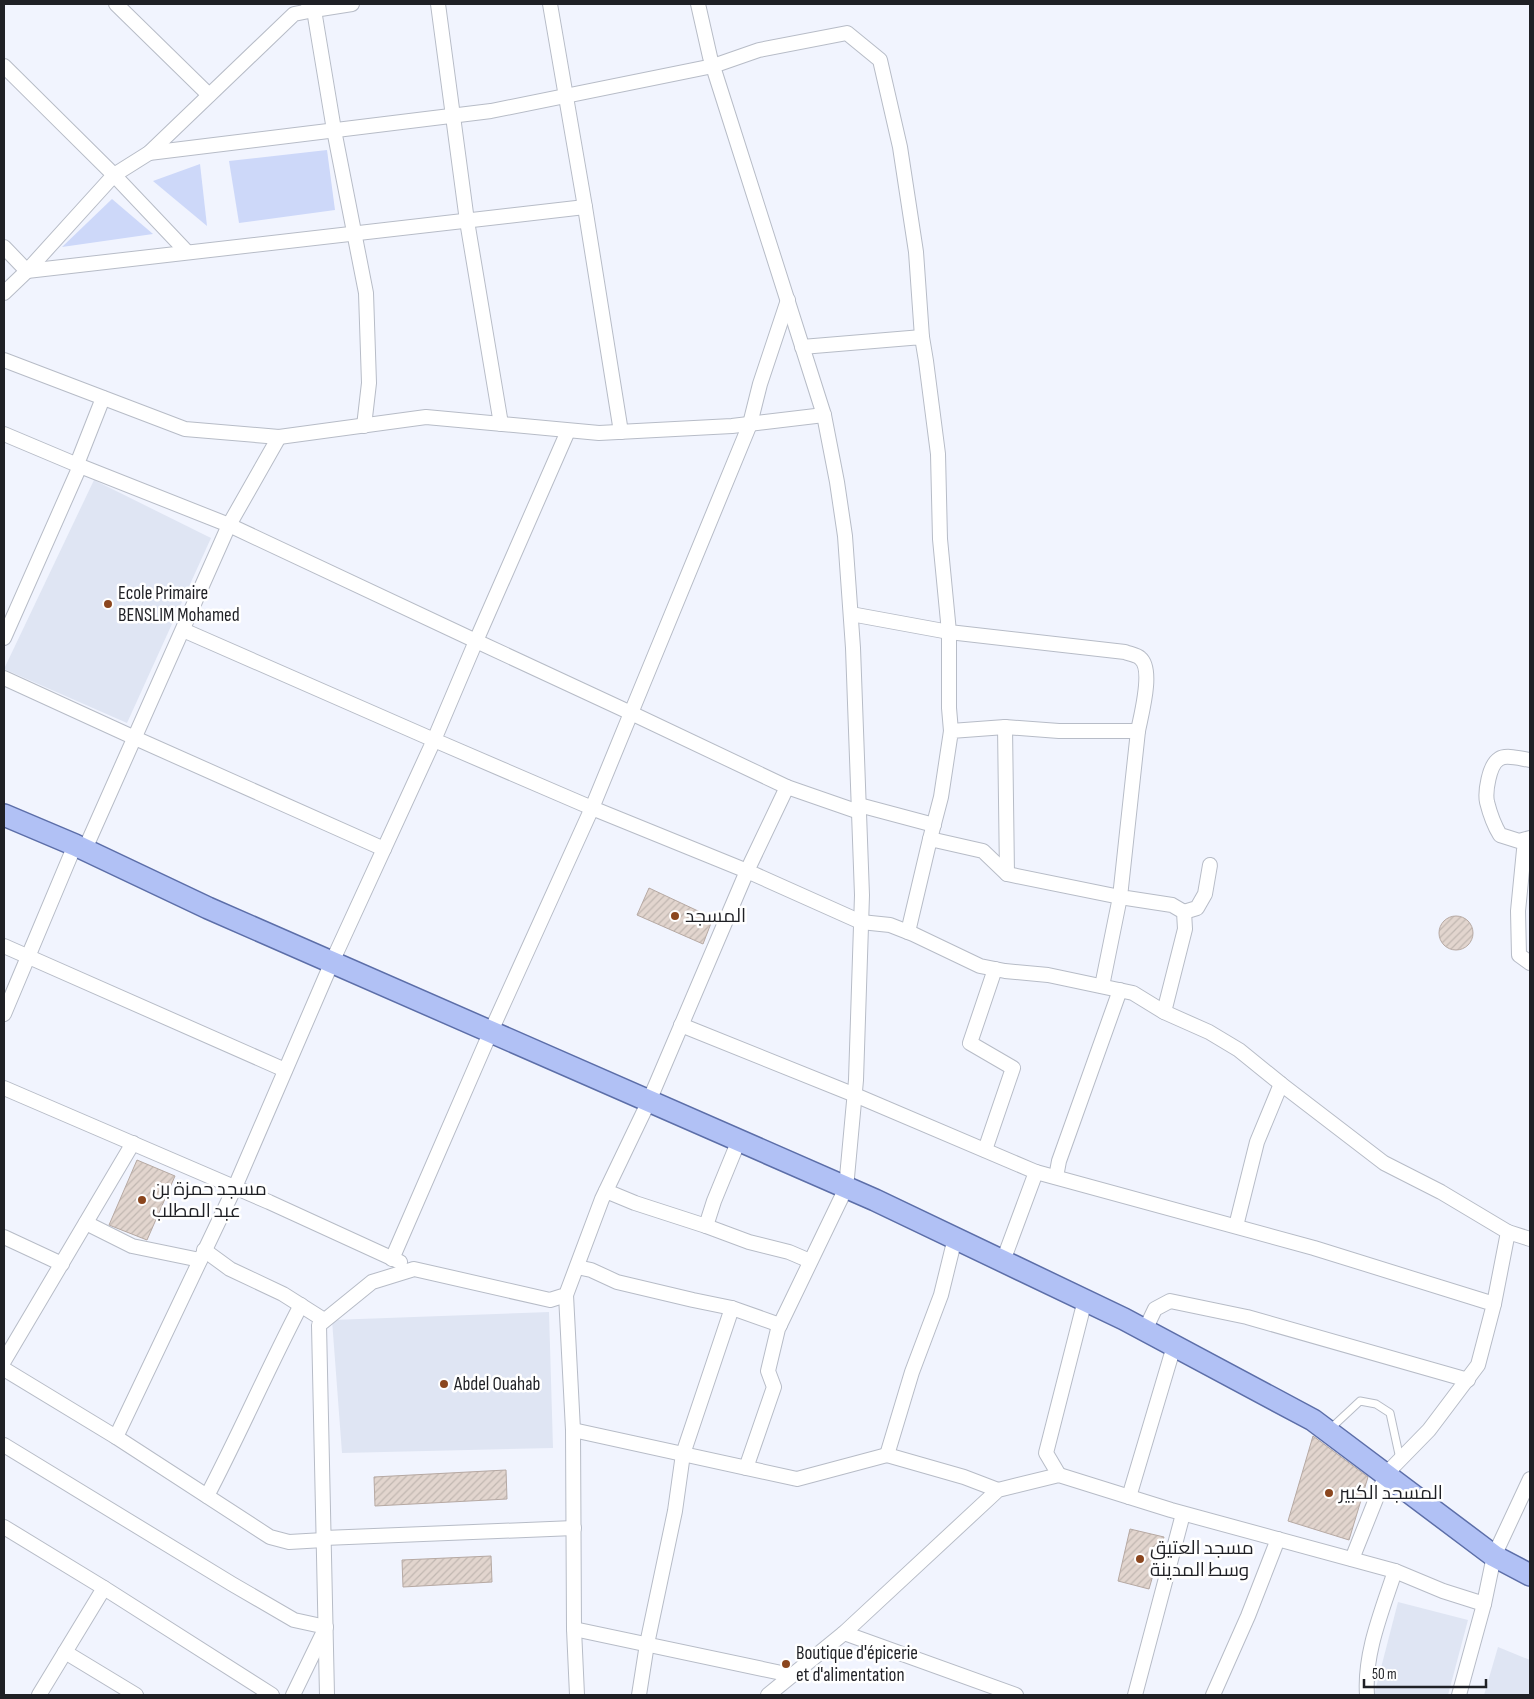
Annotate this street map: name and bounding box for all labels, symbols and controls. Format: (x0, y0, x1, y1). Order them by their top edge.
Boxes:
place label: Ecole Primaire BENSLIM Mohamed (118, 582, 240, 627)
marker: Ecole Primaire BENSLIM Mohamed (102, 598, 114, 610)
place label: المسجد (685, 905, 746, 928)
marker: المسجد (669, 910, 681, 922)
place label: مسجد حمزة بن عبد المطلب (152, 1178, 267, 1223)
marker: مسجد حمزة بن عبد المطلب (136, 1194, 148, 1206)
place label: Abdel Ouahab (453, 1373, 540, 1396)
marker: Abdel Ouahab (438, 1378, 450, 1390)
place label: المسجد الكبير (1338, 1482, 1443, 1505)
marker: المسجد الكبير (1323, 1487, 1335, 1499)
place label: مسجد العتيق وسط المدينة (1150, 1537, 1254, 1582)
marker: مسجد العتيق وسط المدينة (1134, 1553, 1146, 1565)
place label: Boutique d'épicerie et d'alimentation (796, 1642, 918, 1687)
scale bar (1364, 1656, 1486, 1688)
marker: Boutique d'épicerie et d'alimentation (780, 1658, 792, 1670)
text: 50 m (1372, 1665, 1397, 1684)

